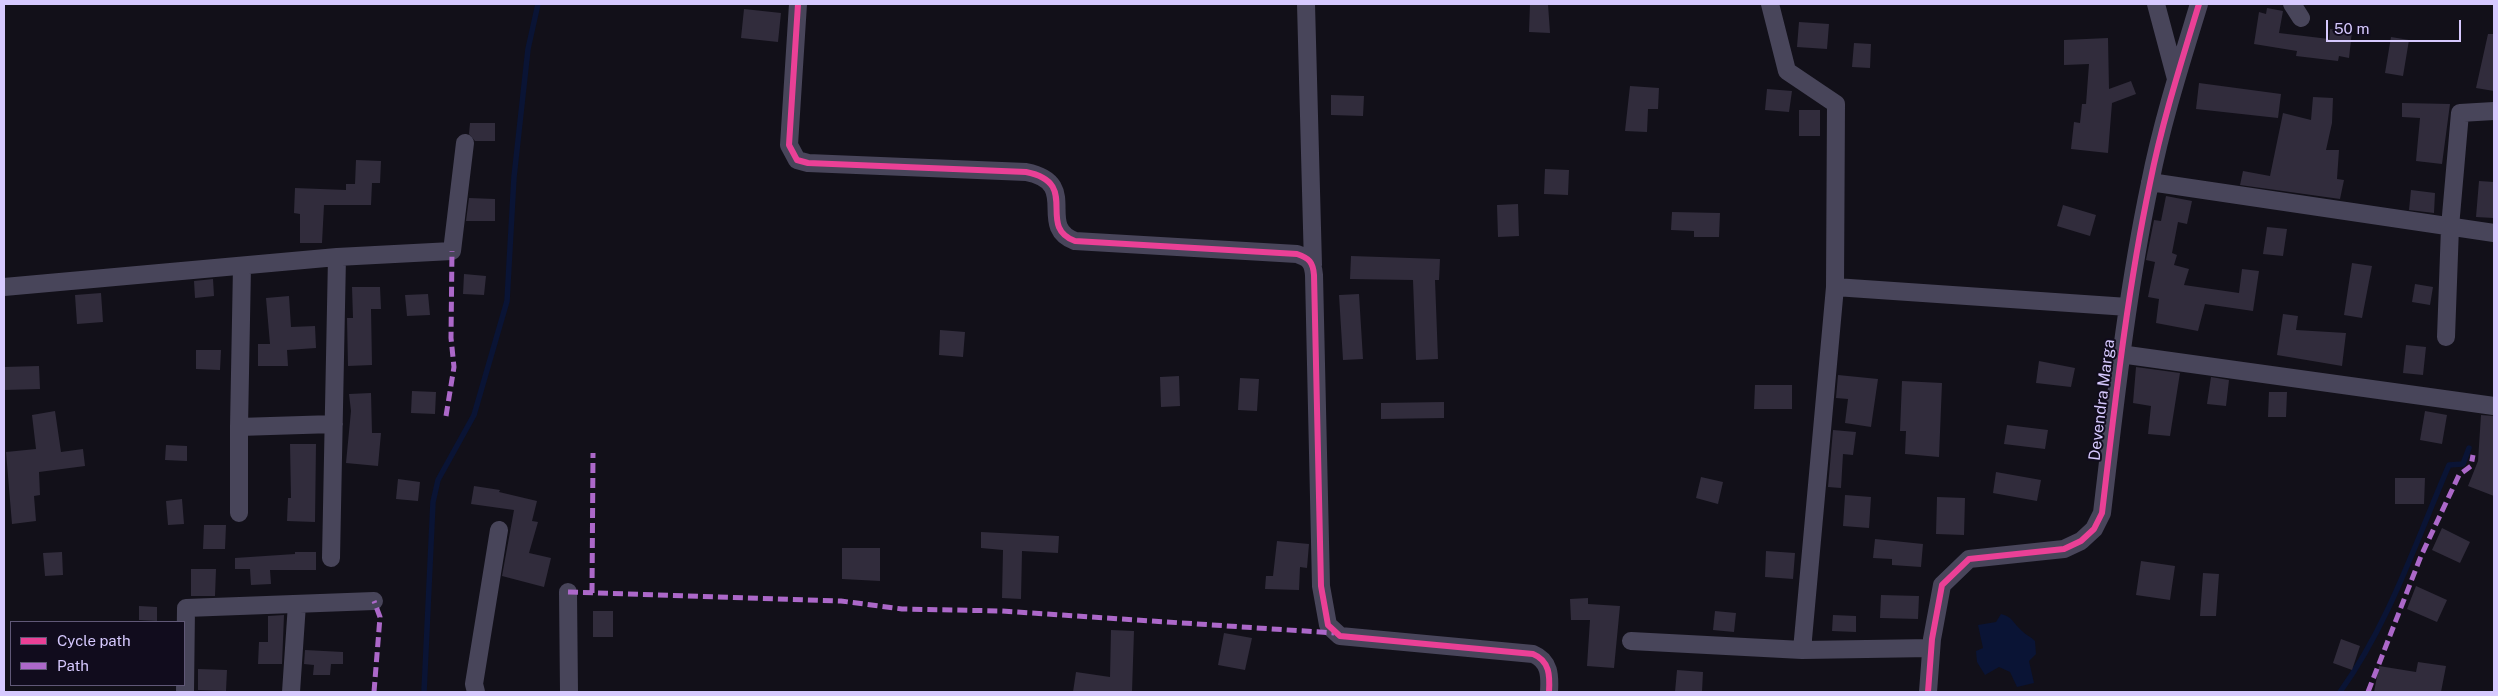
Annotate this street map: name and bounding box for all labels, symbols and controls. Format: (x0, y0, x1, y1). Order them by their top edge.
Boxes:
scale bar (2328, 10, 2463, 42)
text: 50 m (2334, 20, 2369, 37)
street label: Devendra Marga (2085, 338, 2119, 462)
legend (10, 621, 185, 686)
text: Cycle path (57, 632, 131, 649)
text: Path (57, 657, 89, 674)

